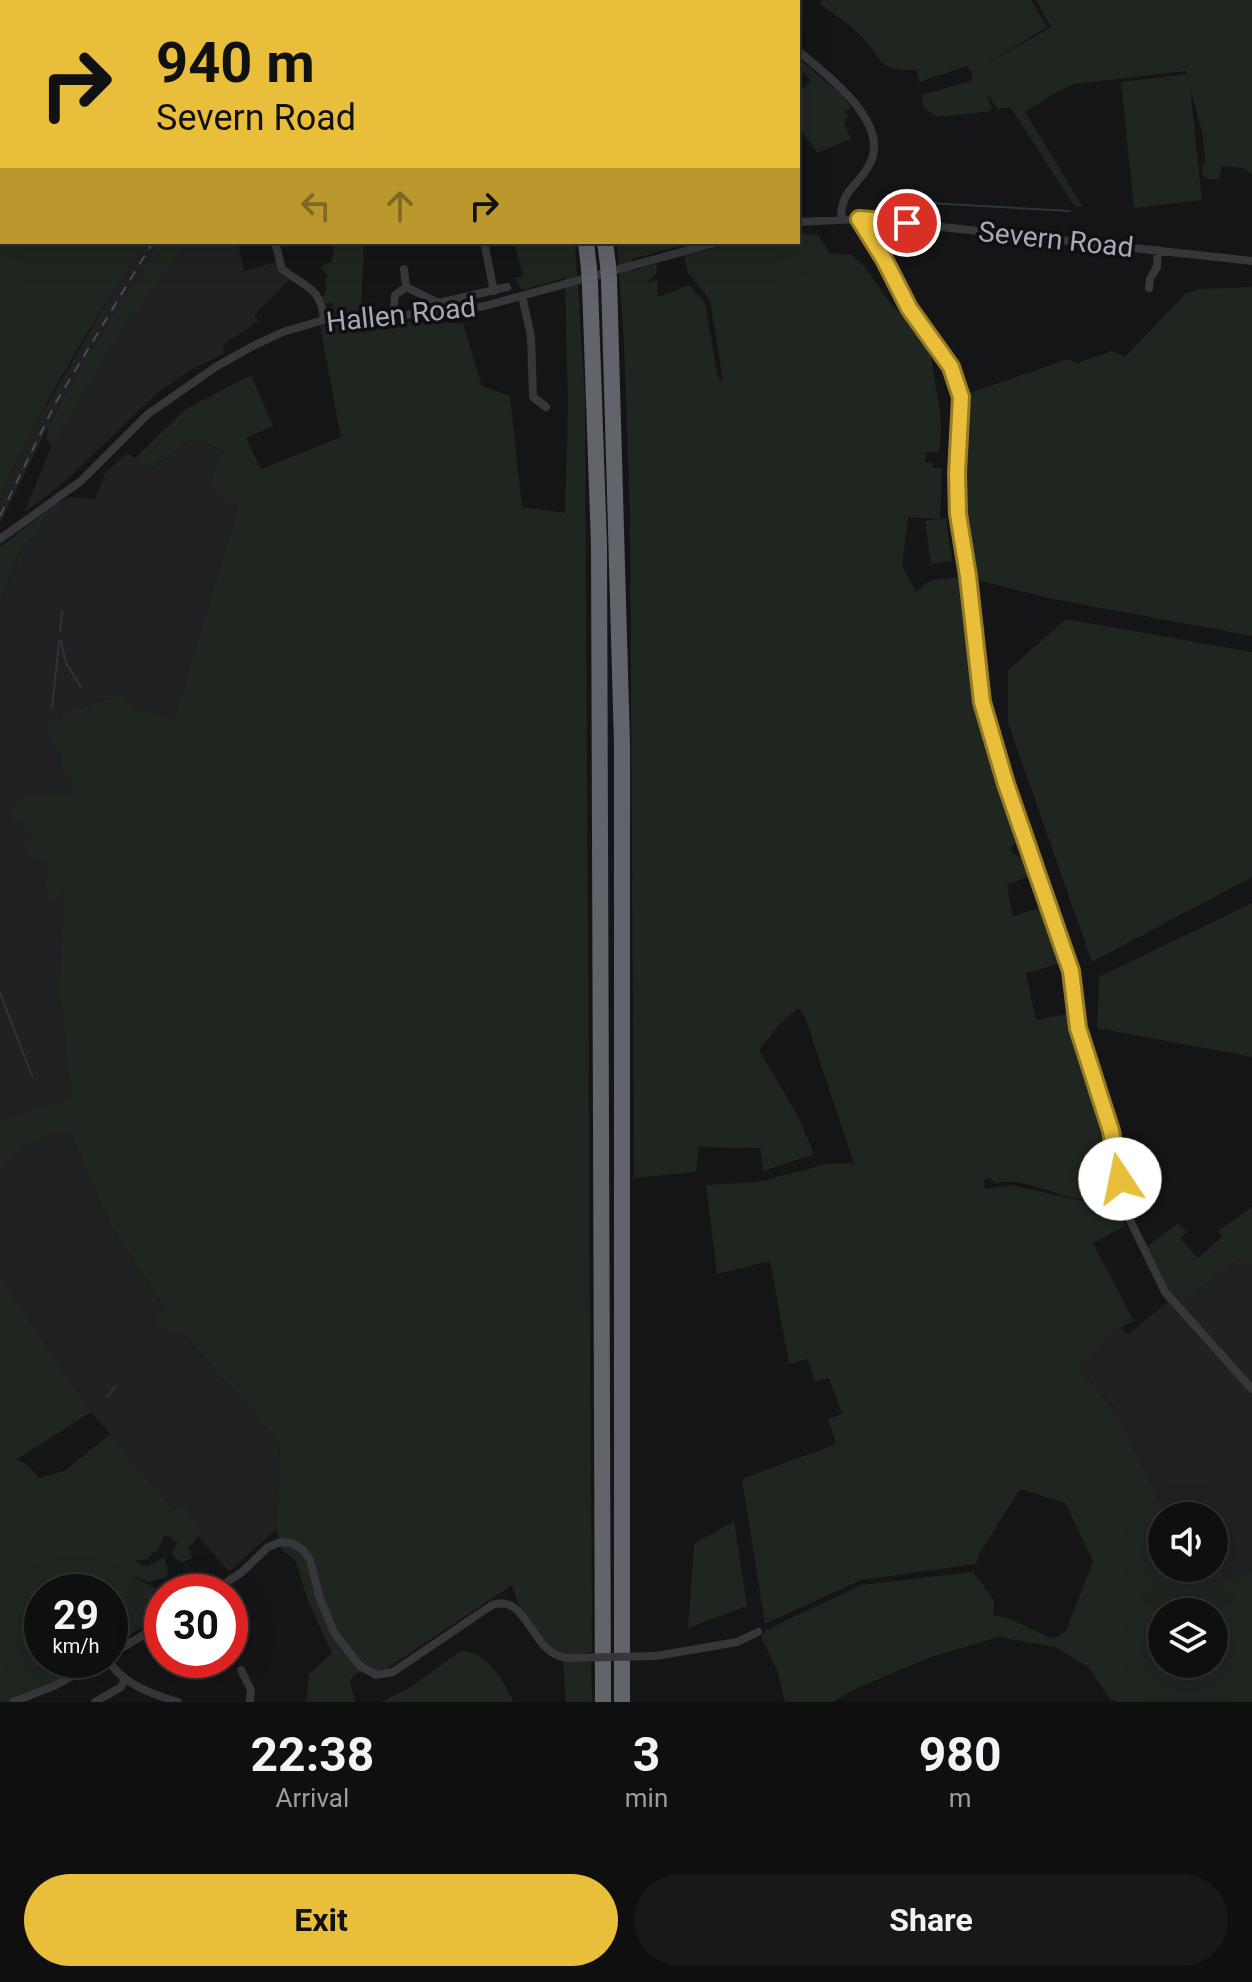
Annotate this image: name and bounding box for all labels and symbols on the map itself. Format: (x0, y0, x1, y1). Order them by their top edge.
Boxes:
pin (873, 189, 941, 257)
street label: Severn Road (977, 215, 1135, 264)
street label: Hallen Road (325, 290, 478, 339)
position arrow (1078, 1137, 1162, 1221)
speed limit sign: 30 (144, 1574, 248, 1678)

